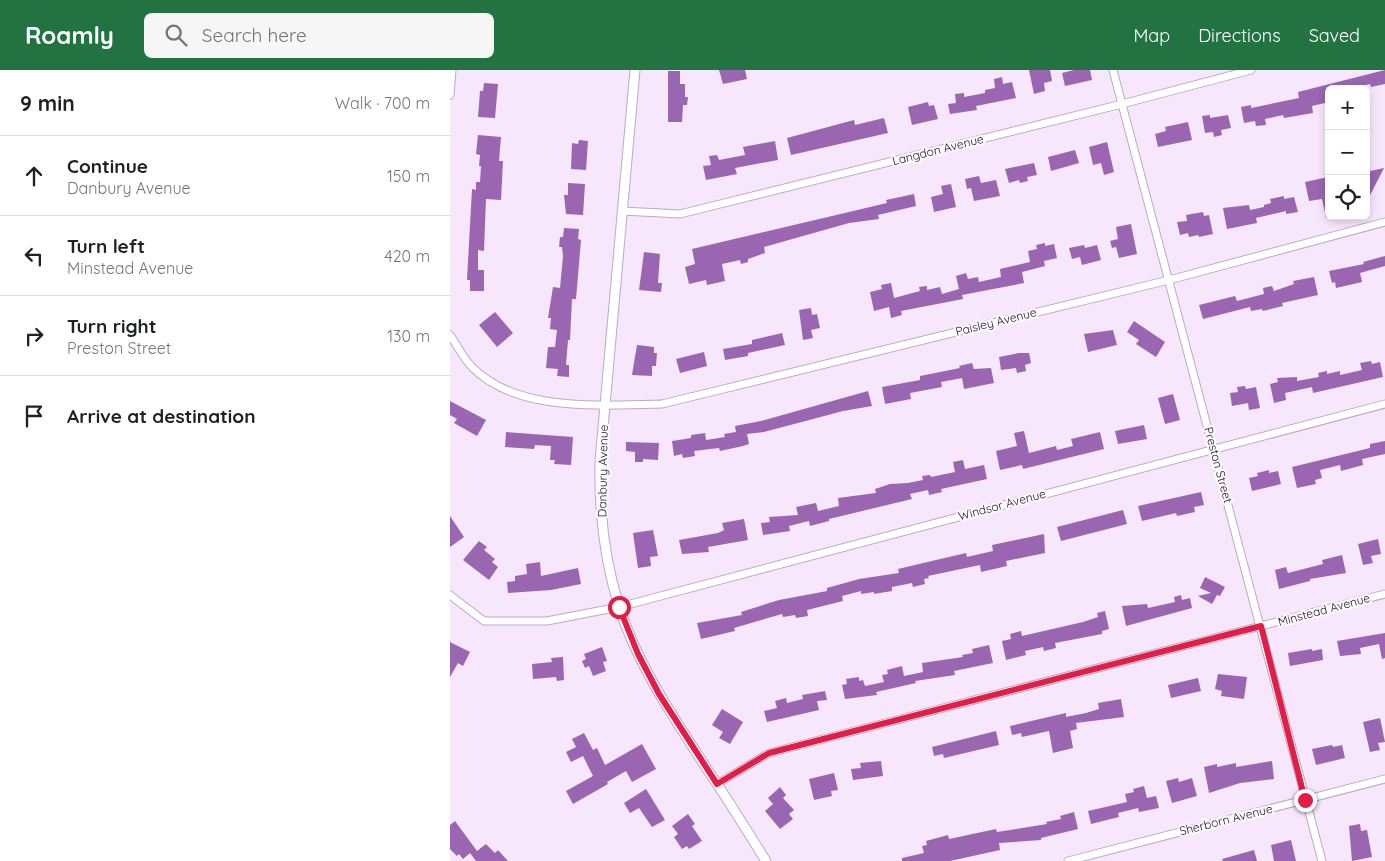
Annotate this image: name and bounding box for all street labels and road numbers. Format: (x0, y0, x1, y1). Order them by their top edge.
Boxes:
street label: Langdon Avenue (891, 131, 985, 168)
street label: Paisley Avenue (954, 304, 1038, 339)
street label: Danbury Avenue (594, 424, 611, 517)
street label: Preston Street (1201, 425, 1236, 505)
street label: Windsor Avenue (956, 486, 1048, 523)
street label: Minstead Avenue (1276, 590, 1372, 629)
street label: Sherborn Avenue (1178, 801, 1274, 838)

